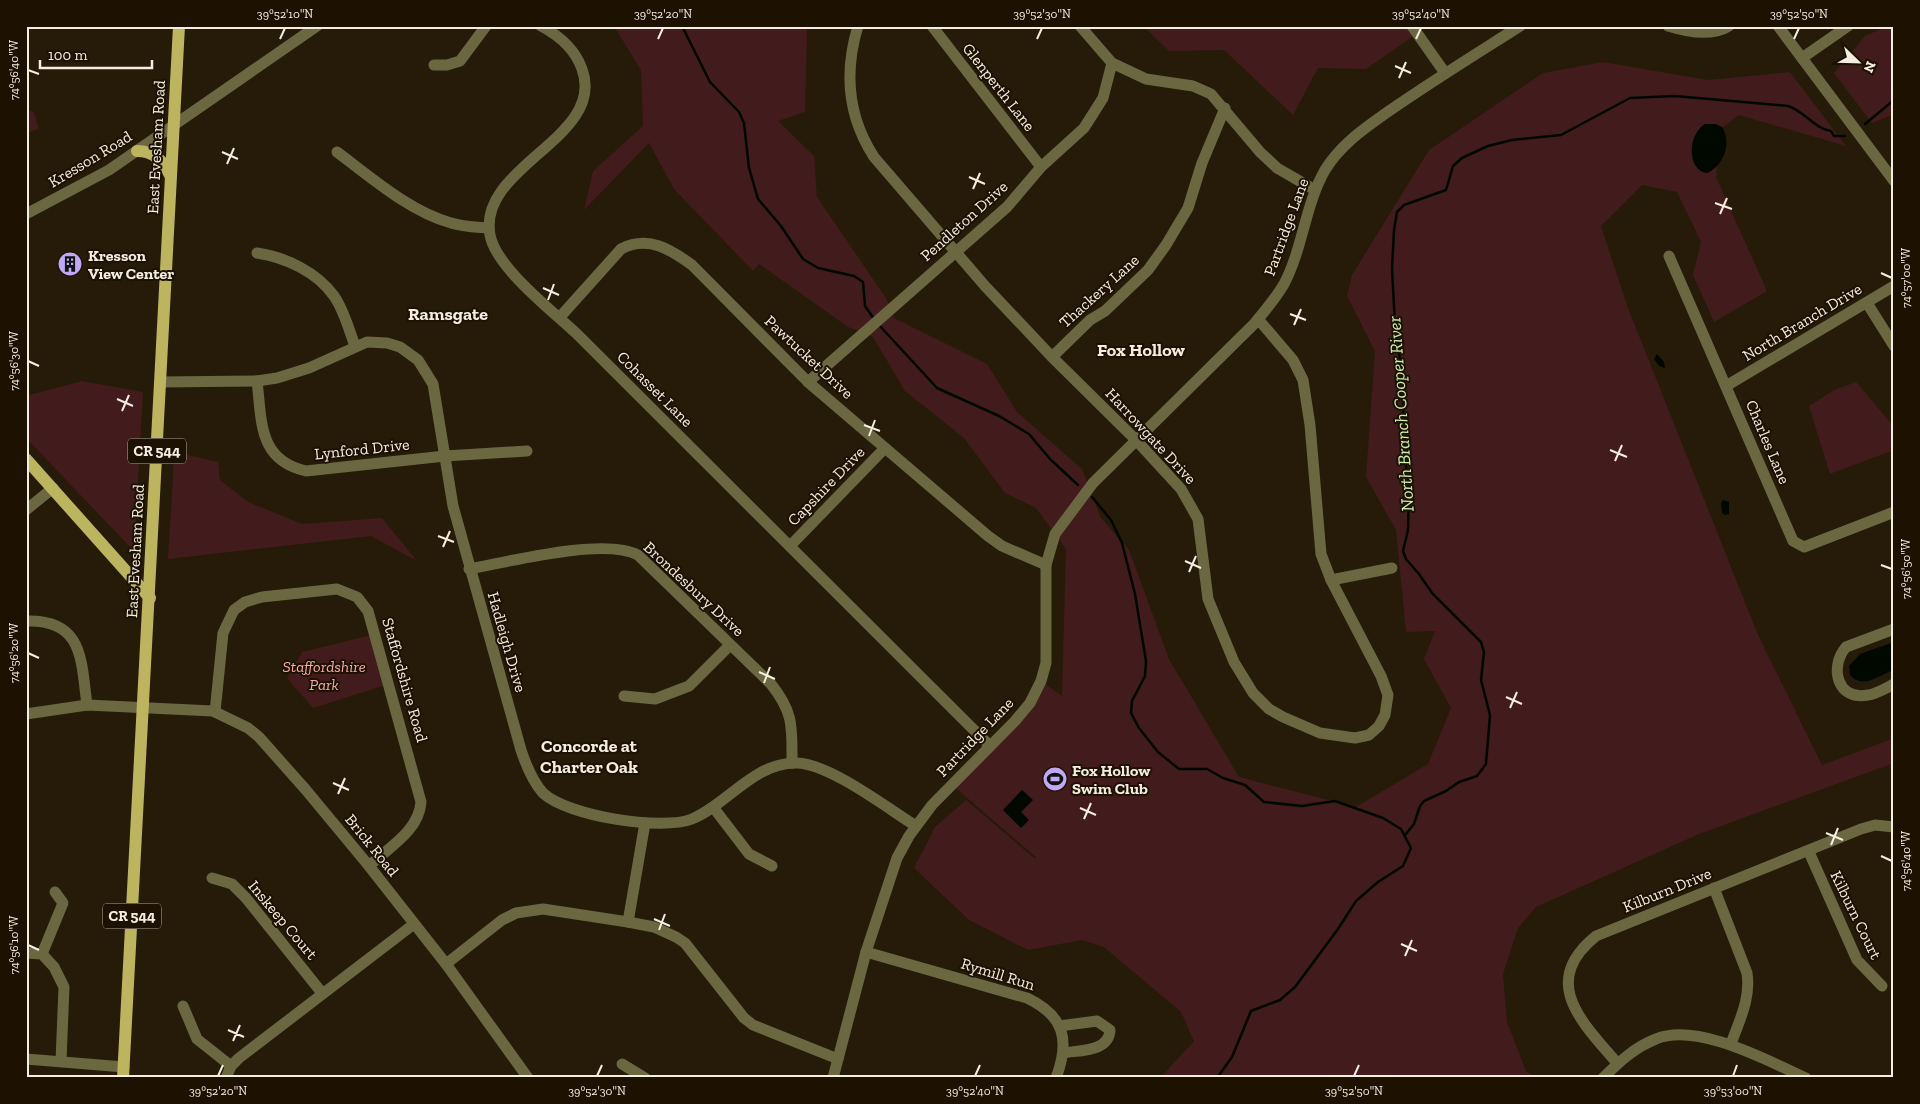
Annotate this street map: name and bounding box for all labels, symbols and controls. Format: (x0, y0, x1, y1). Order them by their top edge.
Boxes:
text: 39°52'10"N (257, 7, 313, 21)
text: 39°52'20"N (634, 7, 692, 21)
text: 39°52'30"N (1013, 7, 1071, 21)
text: 39°52'40"N (1392, 7, 1450, 21)
text: 39°52'50"N (1770, 7, 1828, 21)
scale bar (40, 38, 152, 70)
north arrow (1832, 38, 1882, 88)
text: 74°56'40"W (7, 39, 21, 100)
street label: Glenperth Lane (959, 39, 1039, 135)
text: 100 m (48, 46, 87, 64)
text: N (1859, 59, 1879, 75)
street label: East Evesham Road (143, 79, 169, 214)
street label: Kresson Road (45, 127, 135, 191)
street label: Partridge Lane (1260, 176, 1312, 278)
street label: Pendleton Drive (917, 177, 1011, 265)
place label: Kresson View Center (88, 246, 174, 283)
text: 74°57'00"W (1899, 247, 1913, 308)
street label: Thackery Lane (1055, 250, 1143, 332)
building icon: Kresson View Center (57, 251, 83, 277)
street label: North Branch Drive (1739, 279, 1865, 365)
district label: Ramsgate (408, 303, 488, 325)
street label: Pawtucket Drive (761, 311, 857, 403)
water label: North Branch Cooper River (1383, 315, 1419, 512)
text: 74°56'30"W (7, 330, 21, 391)
district label: Fox Hollow (1097, 339, 1185, 361)
street label: Cohasset Lane (613, 347, 697, 431)
street label: Harrowgate Drive (1102, 384, 1200, 488)
street label: Charles Lane (1742, 397, 1794, 487)
street label: Lynford Drive (314, 435, 410, 463)
road number: CR 544 (128, 438, 186, 464)
street label: Capshire Drive (783, 442, 869, 530)
street label: East Evesham Road (122, 483, 148, 618)
street label: Brondesbury Drive (640, 538, 748, 640)
text: 74°56'50"W (1899, 538, 1913, 599)
street label: Hadleigh Drive (484, 590, 530, 694)
street label: Staffordshire Road (378, 616, 432, 745)
text: 74°56'20"W (7, 622, 21, 683)
park label: Staffordshire Park (282, 657, 366, 694)
street label: Partridge Lane (933, 694, 1017, 780)
district label: Concorde at Charter Oak (540, 735, 638, 778)
place label: Fox Hollow Swim Club (1072, 761, 1151, 798)
sports icon: Fox Hollow Swim Club (1042, 766, 1068, 792)
street label: Brick Road (341, 810, 403, 880)
text: 74°56'40"W (1899, 830, 1913, 891)
street label: Kilburn Drive (1620, 864, 1714, 916)
street label: Kilburn Court (1826, 868, 1886, 962)
street label: Inskeep Court (245, 877, 321, 963)
road number: CR 544 (103, 904, 161, 928)
text: 74°56'10"W (7, 915, 21, 974)
street label: Rymill Run (959, 954, 1038, 994)
text: 39°52'20"N (189, 1084, 247, 1098)
text: 39°52'30"N (568, 1084, 626, 1098)
text: 39°52'40"N (946, 1084, 1004, 1098)
text: 39°52'50"N (1325, 1084, 1383, 1098)
text: 39°53'00"N (1704, 1084, 1762, 1098)

